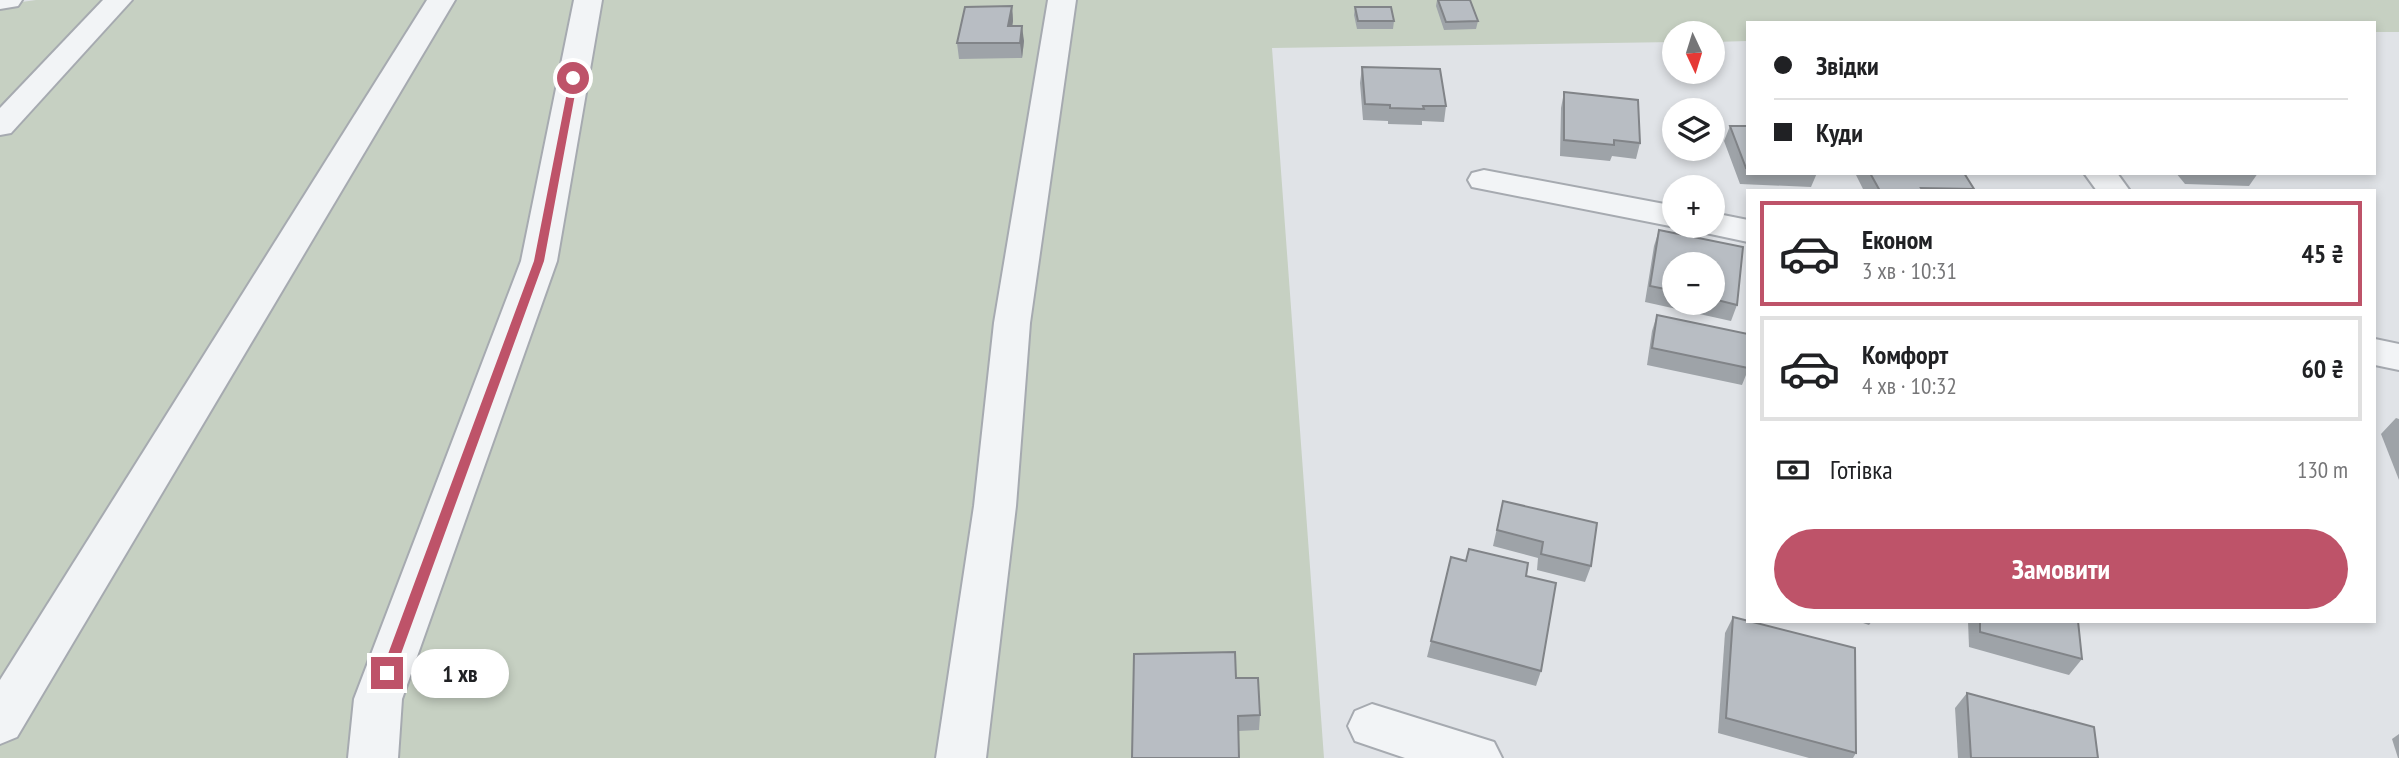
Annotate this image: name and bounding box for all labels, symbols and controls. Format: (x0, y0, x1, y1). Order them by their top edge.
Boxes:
north arrow (1662, 21, 1726, 84)
map controls (1662, 21, 1725, 315)
text: Звідки (1816, 49, 1879, 82)
route start (557, 62, 589, 94)
button: layers (1662, 98, 1725, 161)
text: Куди (1816, 116, 1863, 149)
button: + (1662, 175, 1725, 238)
icon: car (1778, 222, 1841, 285)
text: Економ (1862, 223, 1933, 256)
text: 45 ₴ (2301, 237, 2344, 270)
button: − (1662, 252, 1725, 315)
text: 3 хв · 10:31 (1862, 256, 1957, 285)
icon: car (1778, 337, 1841, 400)
text: Комфорт (1862, 338, 1948, 371)
text: 60 ₴ (2301, 352, 2344, 385)
text: 4 хв · 10:32 (1862, 371, 1957, 400)
icon: cash (1774, 451, 1812, 489)
text: Готівка (1830, 453, 1893, 486)
text: 130 m (2297, 455, 2348, 484)
button: Замовити (1774, 529, 2348, 609)
callout: 1 хв (412, 648, 509, 698)
route end (371, 657, 403, 689)
text: 1 хв (442, 659, 478, 688)

